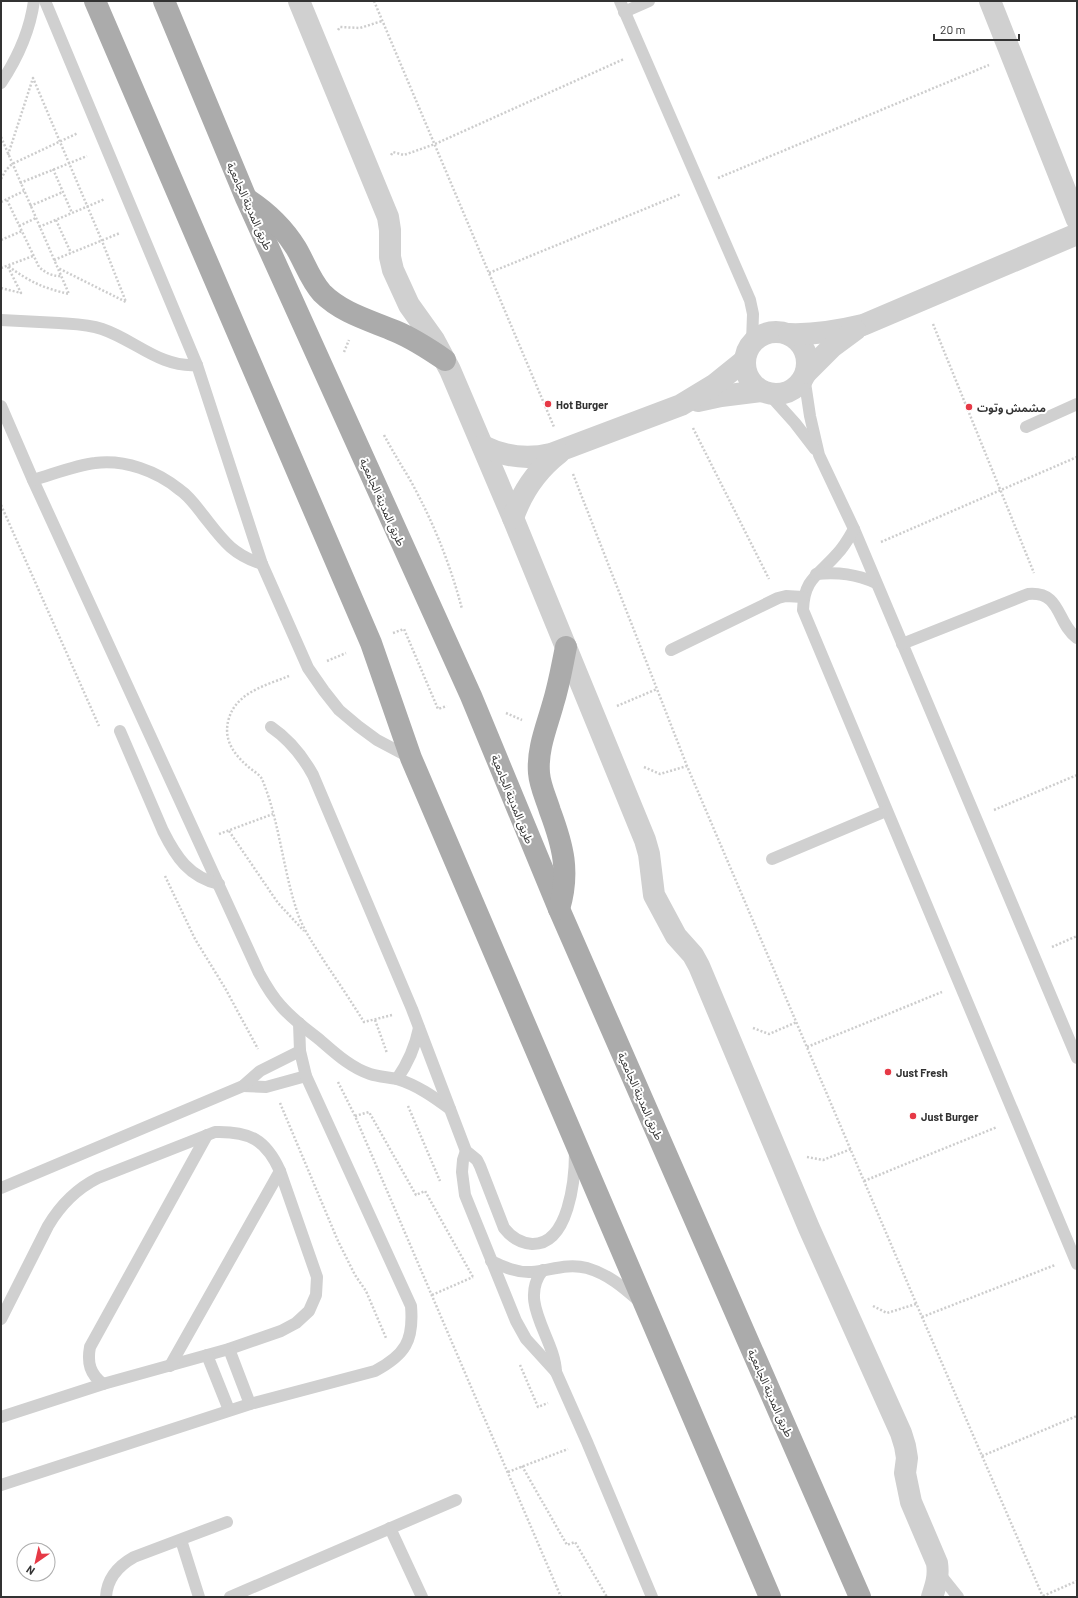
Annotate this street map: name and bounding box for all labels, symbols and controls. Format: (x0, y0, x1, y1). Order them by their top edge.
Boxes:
scale bar (934, 16, 1019, 42)
text: 20 m (940, 22, 966, 36)
street label: طريق المدينة الجامعية (224, 160, 275, 252)
place label: Hot Burger (556, 398, 609, 411)
marker: Hot Burger (543, 399, 553, 409)
place label: مشمش وتوت (977, 401, 1046, 415)
marker: مشمش وتوت (964, 402, 974, 412)
street label: طريق المدينة الجامعية (357, 456, 408, 548)
street label: طريق المدينة الجامعية (488, 753, 537, 846)
street label: طريق المدينة الجامعية (615, 1050, 666, 1142)
place label: Just Fresh (896, 1066, 948, 1079)
marker: Just Fresh (883, 1067, 893, 1077)
place label: Just Burger (921, 1110, 979, 1123)
marker: Just Burger (908, 1111, 918, 1121)
street label: طريق المدينة الجامعية (745, 1347, 796, 1439)
north arrow (16, 1542, 56, 1582)
text: N (23, 1563, 37, 1578)

